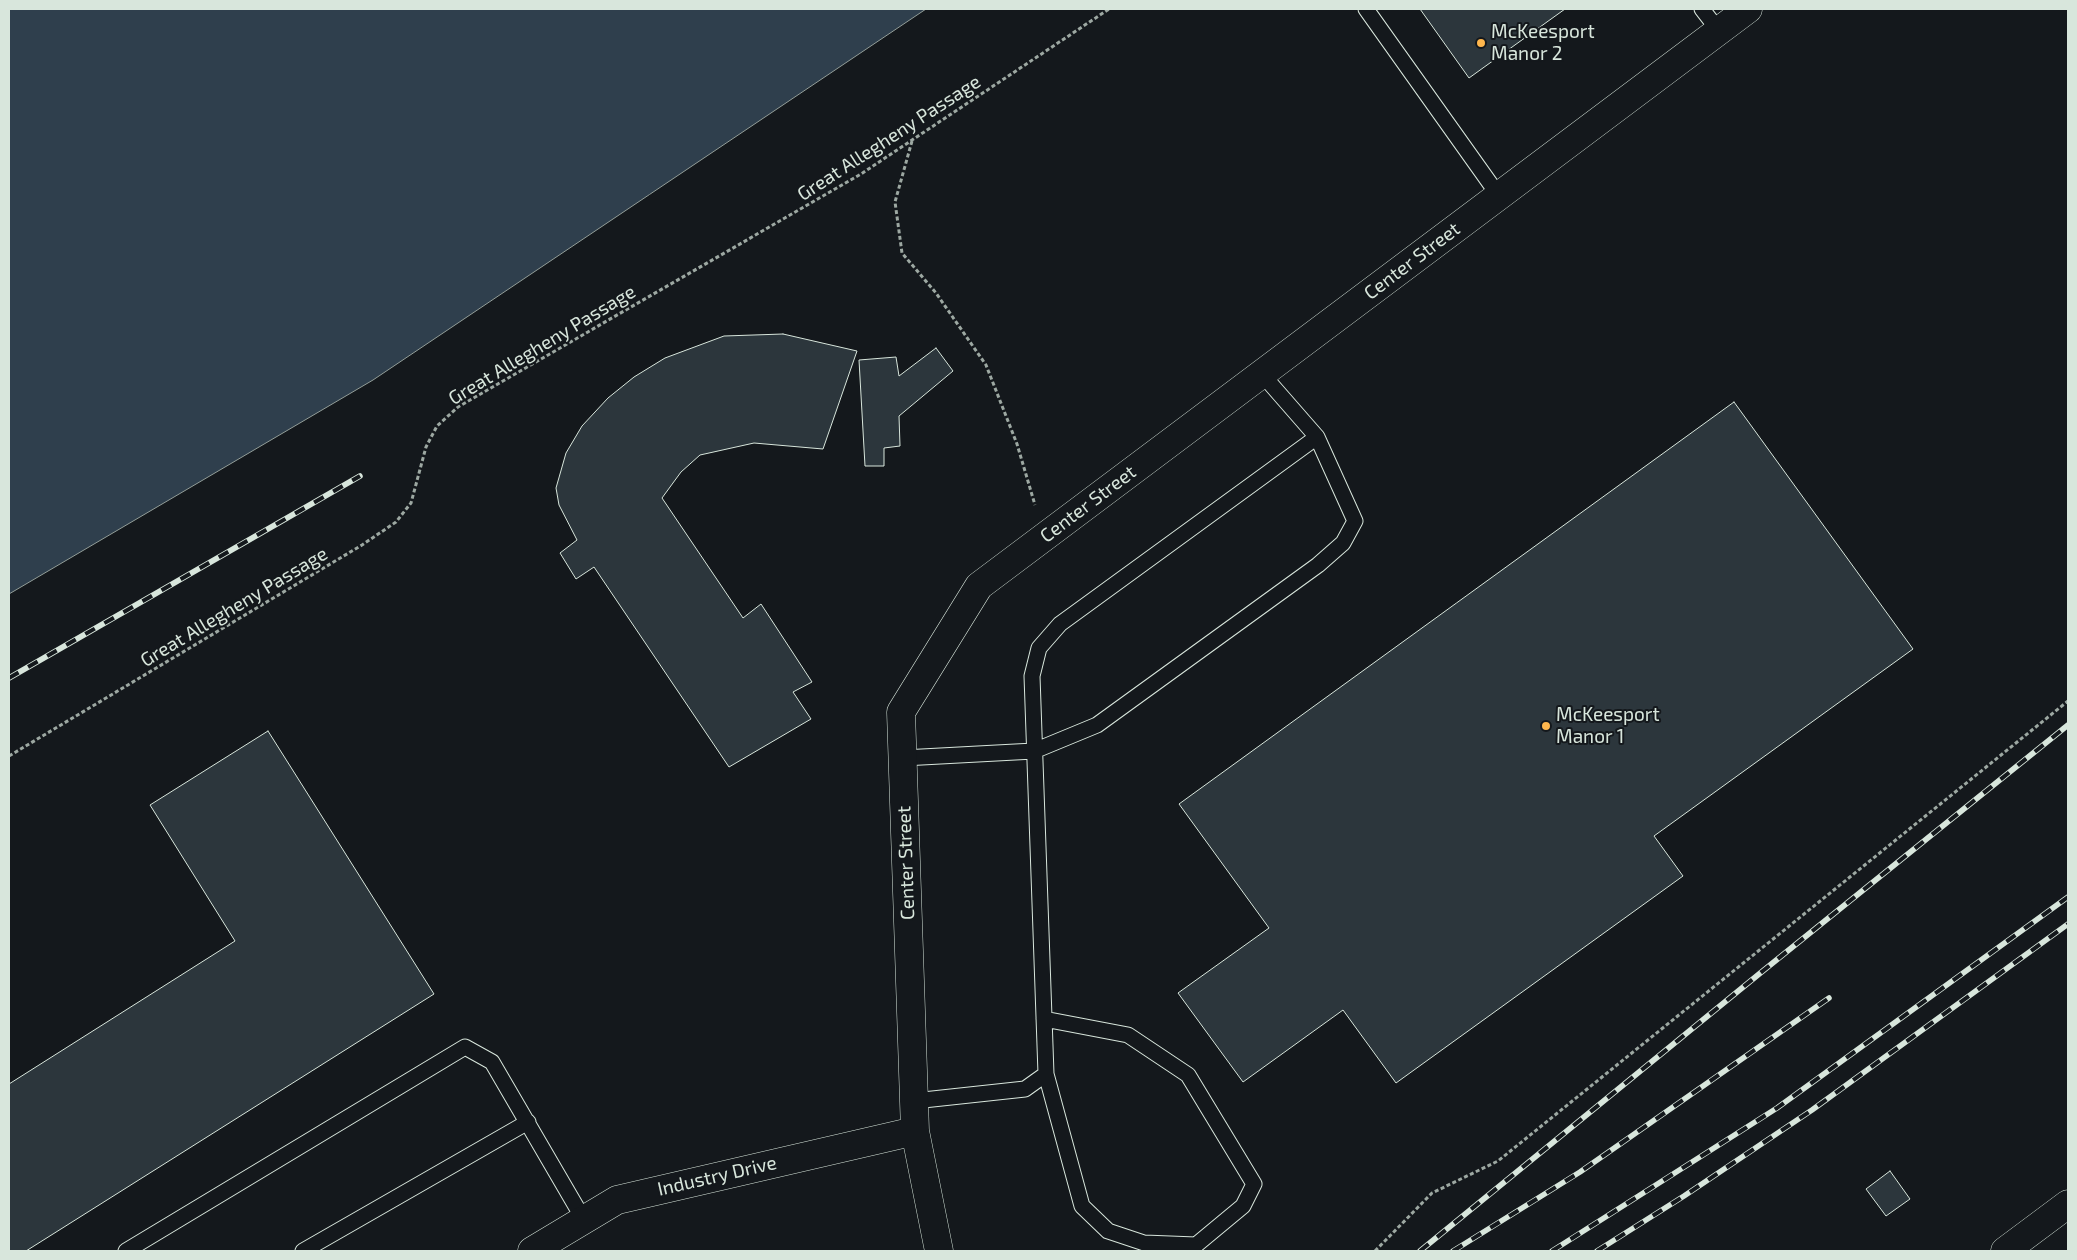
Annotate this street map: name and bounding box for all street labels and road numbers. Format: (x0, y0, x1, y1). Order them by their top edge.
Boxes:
street label: Great Allegheny Passage (793, 70, 985, 206)
street label: Center Street (1360, 218, 1464, 304)
street label: Great Allegheny Passage (444, 280, 640, 410)
street label: Center Street (1036, 461, 1140, 547)
street label: Great Allegheny Passage (136, 542, 332, 672)
street label: Center Street (893, 806, 919, 920)
street label: Industry Drive (655, 1151, 779, 1201)

